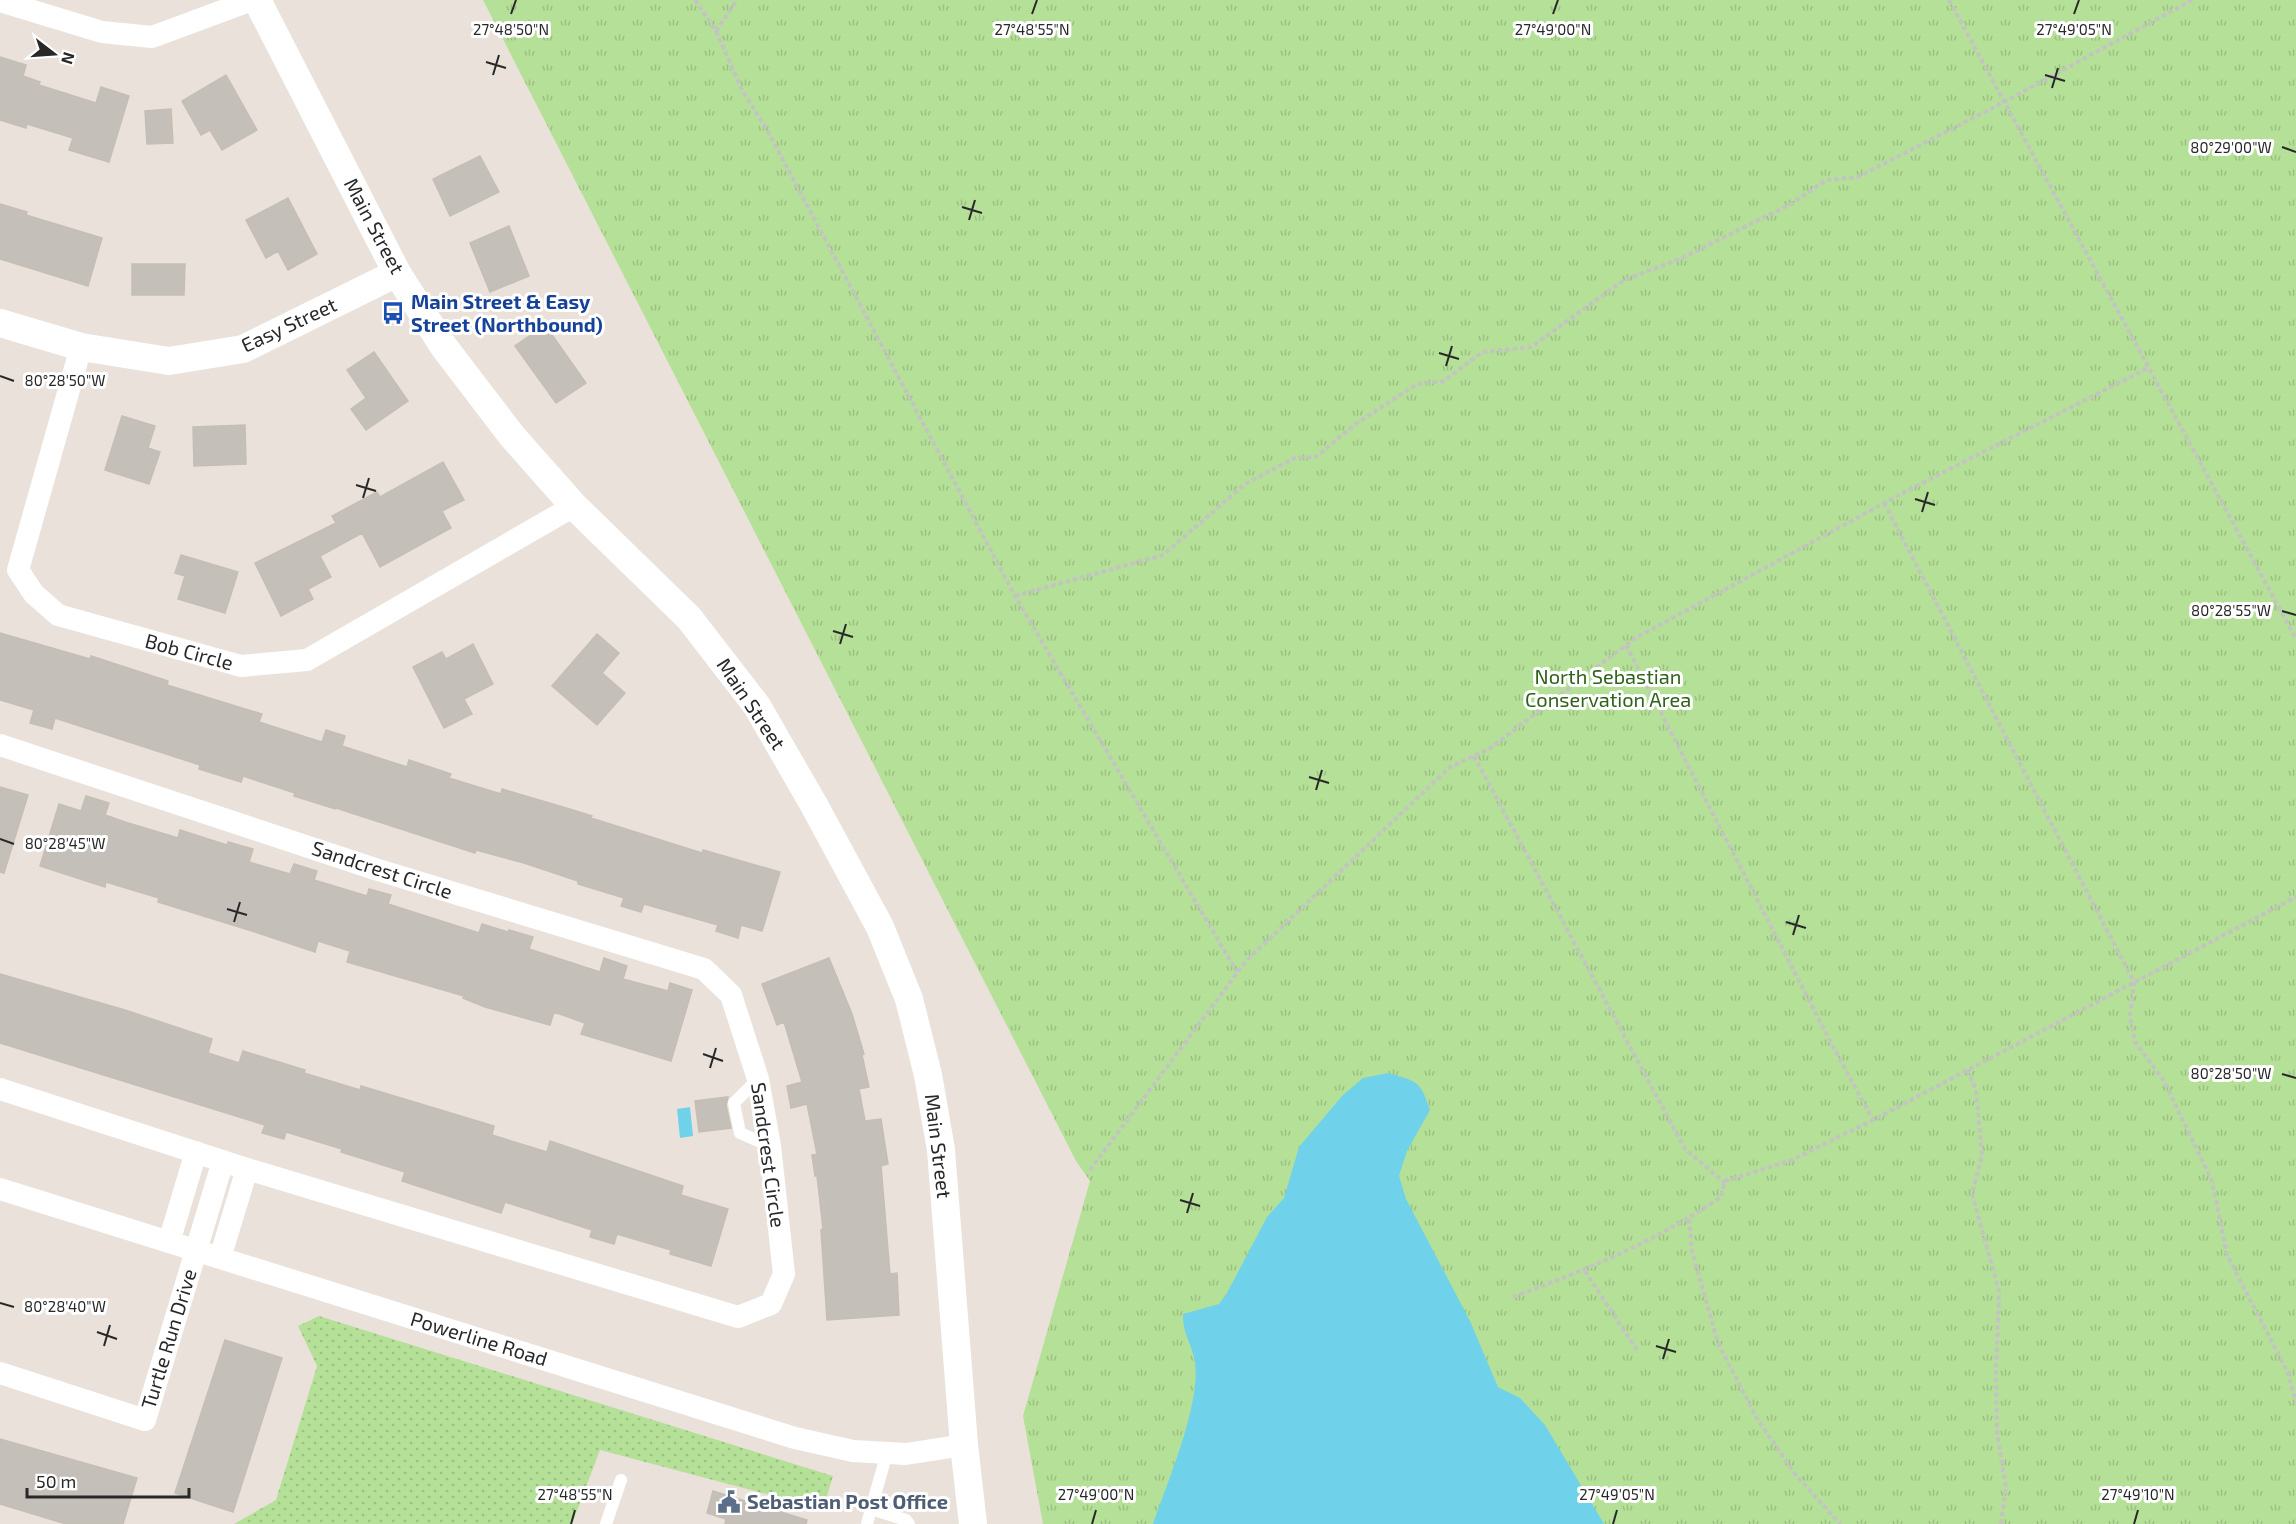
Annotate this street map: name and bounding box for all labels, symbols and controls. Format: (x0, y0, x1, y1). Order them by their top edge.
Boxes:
text: 27°48'50"N (473, 20, 549, 38)
text: 27°48'55"N (995, 20, 1069, 38)
text: 27°49'00"N (1515, 20, 1591, 38)
text: 27°49'05"N (2036, 20, 2112, 38)
north arrow (24, 24, 84, 84)
text: N (58, 50, 80, 67)
text: 80°29'00"W (2190, 138, 2272, 156)
street label: Main Street (340, 173, 410, 278)
place label: Main Street & Easy Street (Northbound) (411, 289, 603, 336)
street label: Easy Street (237, 291, 340, 357)
bus stop icon: Main Street & Easy Street (Northbound) (380, 300, 406, 326)
text: 80°28'50"W (25, 371, 105, 389)
text: 80°28'55"W (2191, 601, 2271, 619)
street label: Bob Circle (143, 628, 236, 674)
street label: Main Street (712, 653, 791, 754)
park label: North Sebastian Conservation Area (1525, 664, 1691, 711)
text: 80°28'45"W (25, 834, 105, 852)
street label: Sandcrest Circle (309, 835, 456, 903)
text: 80°28'50"W (2191, 1064, 2271, 1082)
street label: Sandcrest Circle (747, 1081, 791, 1229)
street label: Main Street (921, 1092, 957, 1200)
street label: Turtle Run Drive (135, 1266, 201, 1412)
text: 80°28'40"W (24, 1297, 106, 1315)
street label: Powerline Road (408, 1306, 551, 1370)
scale bar (27, 1461, 189, 1499)
text: 50 m (36, 1470, 76, 1492)
text: 27°48'55"N (538, 1485, 612, 1503)
text: 27°49'00"N (1058, 1485, 1134, 1503)
text: 27°49'05"N (1579, 1485, 1655, 1503)
text: 27°49'10"N (2101, 1485, 2175, 1503)
public building icon: Sebastian Post Office (716, 1489, 742, 1515)
place label: Sebastian Post Office (747, 1489, 948, 1513)

